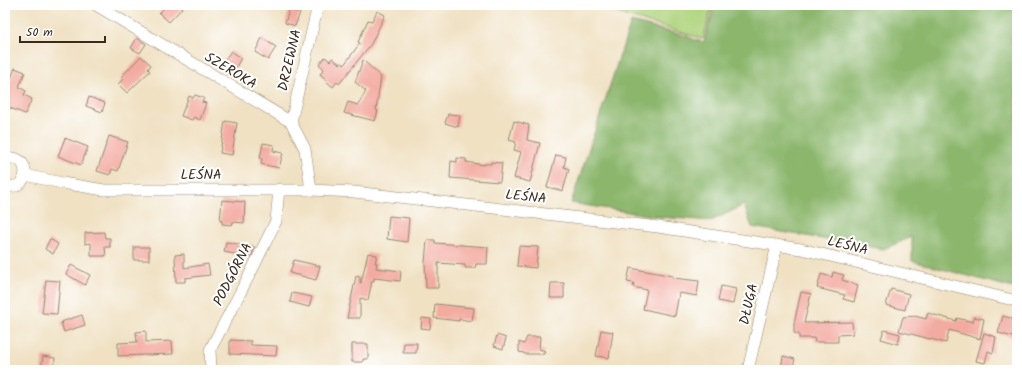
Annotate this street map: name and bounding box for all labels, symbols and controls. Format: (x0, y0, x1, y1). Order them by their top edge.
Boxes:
scale bar (20, 18, 105, 44)
text: 50 m (26, 23, 53, 42)
street label: DRZEWNA (272, 27, 308, 93)
street label: SZEROKA (200, 47, 261, 95)
street label: LEŚNA (180, 164, 222, 186)
street label: LEŚNA (504, 184, 548, 210)
street label: LEŚNA (825, 230, 870, 262)
street label: PODGÓRNA (208, 239, 258, 310)
street label: DŁUGA (734, 281, 764, 327)

